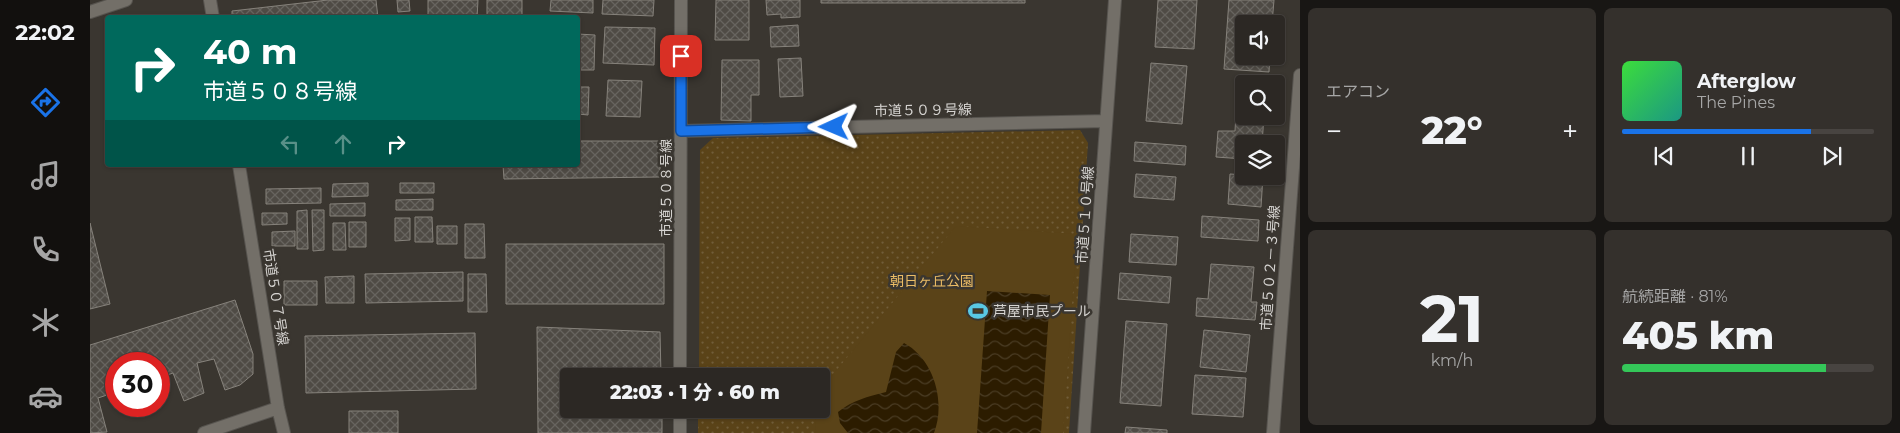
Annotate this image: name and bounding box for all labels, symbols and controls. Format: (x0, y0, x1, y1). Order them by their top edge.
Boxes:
map controls (1235, 15, 1285, 185)
button: sound (1235, 15, 1285, 65)
text: 22:02 (15, 19, 75, 46)
text: 40 m (203, 30, 298, 73)
icon: right (120, 35, 185, 100)
pin (660, 35, 702, 77)
icon: arrive (667, 42, 695, 70)
text: Afterglow (1697, 70, 1796, 93)
button: search (1235, 75, 1285, 125)
text: 市道５０８号線 (203, 78, 357, 105)
text: エアコン (1326, 82, 1390, 101)
icon: directions (28, 85, 63, 120)
text: The Pines (1697, 93, 1775, 112)
position arrow (807, 100, 859, 152)
street label: 市道５０９号線 (874, 100, 972, 120)
text: 22° (1421, 107, 1483, 154)
text: − (1326, 114, 1342, 148)
text: + (1562, 114, 1578, 148)
icon: left (276, 130, 304, 158)
icon: ahead (329, 130, 357, 158)
icon: right (382, 130, 410, 158)
button: layers (1235, 135, 1285, 185)
street label: 市道５０８号線 (657, 139, 675, 237)
icon: previous (1650, 142, 1678, 170)
icon: pause (1734, 142, 1762, 170)
icon: next (1818, 142, 1846, 170)
icon: music (28, 158, 63, 193)
street label: 市道５１０号線 (1073, 165, 1097, 265)
street label: 市道５０２－３号線 (1257, 205, 1283, 331)
icon: phone (28, 232, 63, 267)
street label: 市道５０７号線 (259, 247, 293, 347)
park label: 朝日ヶ丘公園 (890, 272, 974, 290)
text: 21 (1420, 279, 1484, 358)
text: 航続距離 · 81% (1622, 287, 1728, 306)
sports icon: 芦屋市民プール (967, 300, 989, 322)
place label: 芦屋市民プール (993, 302, 1091, 320)
icon: climate (28, 305, 63, 340)
text: 405 km (1622, 312, 1774, 359)
text: km/h (1431, 351, 1473, 370)
speed limit sign: 30 (105, 352, 170, 417)
icon: car (28, 379, 63, 414)
text: 22:03 · 1 分 · 60 m (610, 381, 780, 404)

